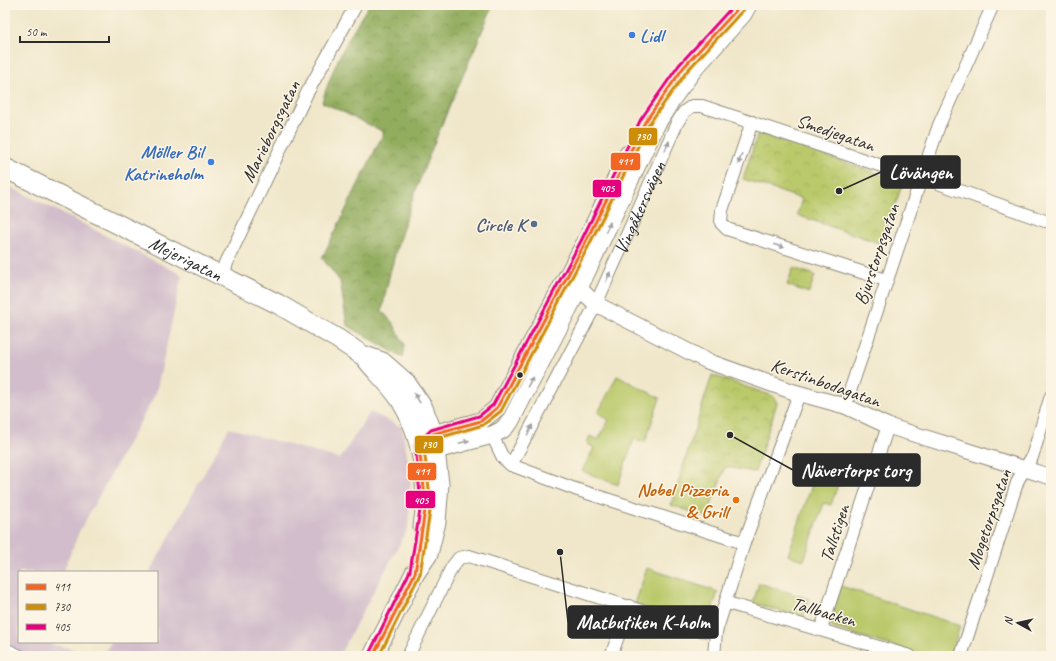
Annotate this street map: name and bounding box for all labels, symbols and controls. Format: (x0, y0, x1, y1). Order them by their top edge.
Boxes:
scale bar (20, 18, 109, 44)
text: 50 m (26, 24, 48, 40)
place label: Lidl (640, 24, 667, 48)
marker: Lidl (627, 30, 637, 40)
street label: Marieborgsgatan (236, 76, 306, 186)
street label: Smedjegatan (793, 108, 879, 158)
line badge: 730 (628, 127, 658, 146)
text: 730 (636, 129, 651, 143)
place label: Möller Bil Katrineholm (124, 140, 207, 186)
one-way arrow (664, 140, 670, 151)
line badge: 411 (610, 152, 641, 171)
one-way arrow (736, 153, 742, 165)
text: 411 (618, 154, 633, 168)
callout: Lövängen (881, 156, 960, 188)
marker: Möller Bil Katrineholm (206, 157, 216, 167)
street label: Vingåkersvägen (609, 157, 672, 258)
text: Lövängen (889, 160, 954, 185)
line badge: 405 (592, 179, 622, 198)
text: 405 (600, 181, 616, 195)
street label: Bjurstorpsgatan (848, 200, 906, 308)
place label: Circle K (476, 213, 530, 237)
marker: Circle K (529, 219, 539, 229)
one-way arrow (605, 221, 611, 233)
street label: Mejerigatan (145, 231, 226, 287)
one-way arrow (773, 244, 785, 250)
one-way arrow (605, 271, 611, 283)
street label: Kerstinbodagatan (768, 353, 885, 413)
unlabelled marker (515, 370, 525, 380)
one-way arrow (527, 376, 534, 388)
one-way arrow (414, 392, 421, 404)
one-way arrow (527, 425, 533, 436)
line badge: 730 (414, 435, 444, 454)
text: 730 (422, 437, 437, 451)
one-way arrow (458, 439, 470, 445)
callout: Nävertorps torg (793, 454, 920, 486)
text: Nävertorps torg (801, 458, 913, 483)
line badge: 411 (407, 462, 437, 481)
text: 411 (415, 464, 430, 478)
street label: Mogetorpsgatan (961, 466, 1017, 573)
place label: Nobel Pizzeria & Grill (637, 478, 732, 524)
line badge: 405 (405, 490, 436, 509)
text: 405 (414, 493, 430, 507)
marker: Nobel Pizzeria & Grill (731, 495, 741, 505)
street label: Tallstigen (814, 500, 856, 565)
legend (18, 571, 158, 643)
text: 411 (54, 579, 71, 595)
street label: Tallbacken (789, 591, 860, 633)
text: 730 (54, 599, 72, 615)
north arrow (998, 603, 1038, 643)
callout: Matbutiken K-holm (568, 606, 718, 638)
text: Matbutiken K-holm (576, 610, 711, 635)
text: N (1001, 615, 1016, 626)
text: 405 (54, 619, 71, 635)

